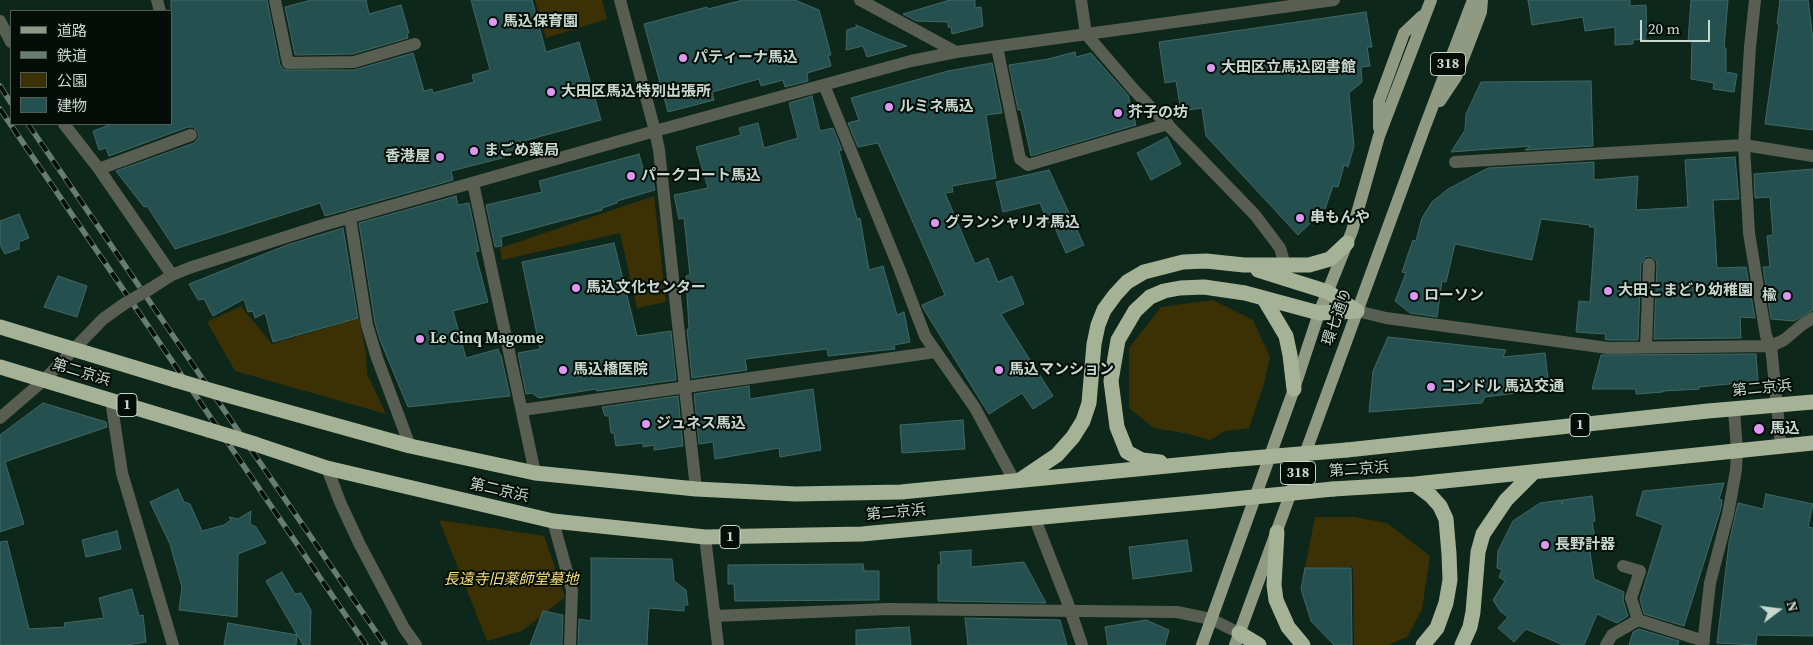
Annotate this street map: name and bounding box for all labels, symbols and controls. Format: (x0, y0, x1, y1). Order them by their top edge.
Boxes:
legend (10, 10, 172, 125)
scale bar (1643, 10, 1713, 42)
place label: 馬込保育園 (503, 13, 578, 31)
marker: 馬込保育園 (487, 16, 499, 28)
text: 20 m (1648, 18, 1680, 39)
text: 道路 (57, 20, 87, 41)
text: 鉄道 (57, 45, 87, 66)
place label: パティーナ馬込 (693, 49, 798, 67)
marker: パティーナ馬込 (677, 52, 689, 64)
road number: 318 (1430, 52, 1466, 76)
place label: 大田区立馬込図書館 (1221, 59, 1356, 77)
marker: 大田区立馬込図書館 (1205, 62, 1217, 74)
text: 公園 (57, 70, 87, 91)
place label: 大田区馬込特別出張所 (561, 83, 711, 101)
marker: 大田区馬込特別出張所 (545, 86, 557, 98)
text: 建物 (57, 95, 87, 116)
place label: ルミネ馬込 (899, 98, 974, 116)
marker: ルミネ馬込 (883, 101, 895, 113)
place label: 芥子の坊 (1128, 104, 1188, 122)
marker: 芥子の坊 (1112, 107, 1124, 119)
place label: まごめ薬局 (484, 142, 559, 160)
marker: まごめ薬局 (468, 145, 480, 157)
place label: 香港屋 (385, 148, 430, 166)
marker: 香港屋 (434, 151, 446, 163)
place label: パークコート馬込 (641, 167, 761, 185)
marker: パークコート馬込 (625, 170, 637, 182)
place label: 串もんや (1310, 209, 1370, 227)
marker: 串もんや (1294, 212, 1306, 224)
place label: グランシャリオ馬込 (945, 214, 1080, 232)
marker: グランシャリオ馬込 (929, 217, 941, 229)
place label: 馬込文化センター (586, 279, 706, 297)
marker: 馬込文化センター (570, 282, 582, 294)
place label: 大田こまどり幼稚園 (1618, 282, 1753, 300)
marker: 大田こまどり幼稚園 (1602, 285, 1614, 297)
street label: 環七通り (1319, 286, 1357, 348)
place label: ローソン (1424, 287, 1484, 305)
place label: 楡 (1762, 287, 1777, 305)
marker: ローソン (1408, 290, 1420, 302)
marker: 楡 (1781, 290, 1793, 302)
place label: Le Cinq Magome (430, 330, 544, 348)
marker: Le Cinq Magome (414, 333, 426, 345)
street label: 第二京浜 (50, 356, 112, 390)
place label: 馬込橋医院 (573, 361, 648, 379)
place label: 馬込マンション (1009, 361, 1114, 379)
marker: 馬込橋医院 (557, 364, 569, 376)
marker: 馬込マンション (993, 364, 1005, 376)
street label: 第二京浜 (1731, 377, 1793, 401)
place label: コンドル 馬込交通 (1441, 378, 1564, 396)
marker: コンドル 馬込交通 (1425, 381, 1437, 393)
road number: 1 (117, 394, 137, 416)
road number: 1 (1570, 414, 1590, 436)
place label: ジュネス馬込 (656, 415, 746, 433)
marker: ジュネス馬込 (640, 418, 652, 430)
place label: 馬込 (1770, 420, 1800, 438)
marker: 馬込 (1752, 422, 1766, 436)
street label: 第二京浜 (1328, 459, 1390, 481)
road number: 318 (1280, 462, 1316, 484)
street label: 第二京浜 (468, 475, 530, 507)
street label: 第二京浜 (865, 501, 927, 525)
road number: 1 (720, 526, 740, 548)
place label: 長野計器 (1555, 536, 1615, 554)
marker: 長野計器 (1539, 539, 1551, 551)
park label: 長遠寺旧薬師堂墓地 (444, 571, 578, 589)
north arrow (1753, 585, 1803, 635)
text: N (1782, 599, 1803, 614)

